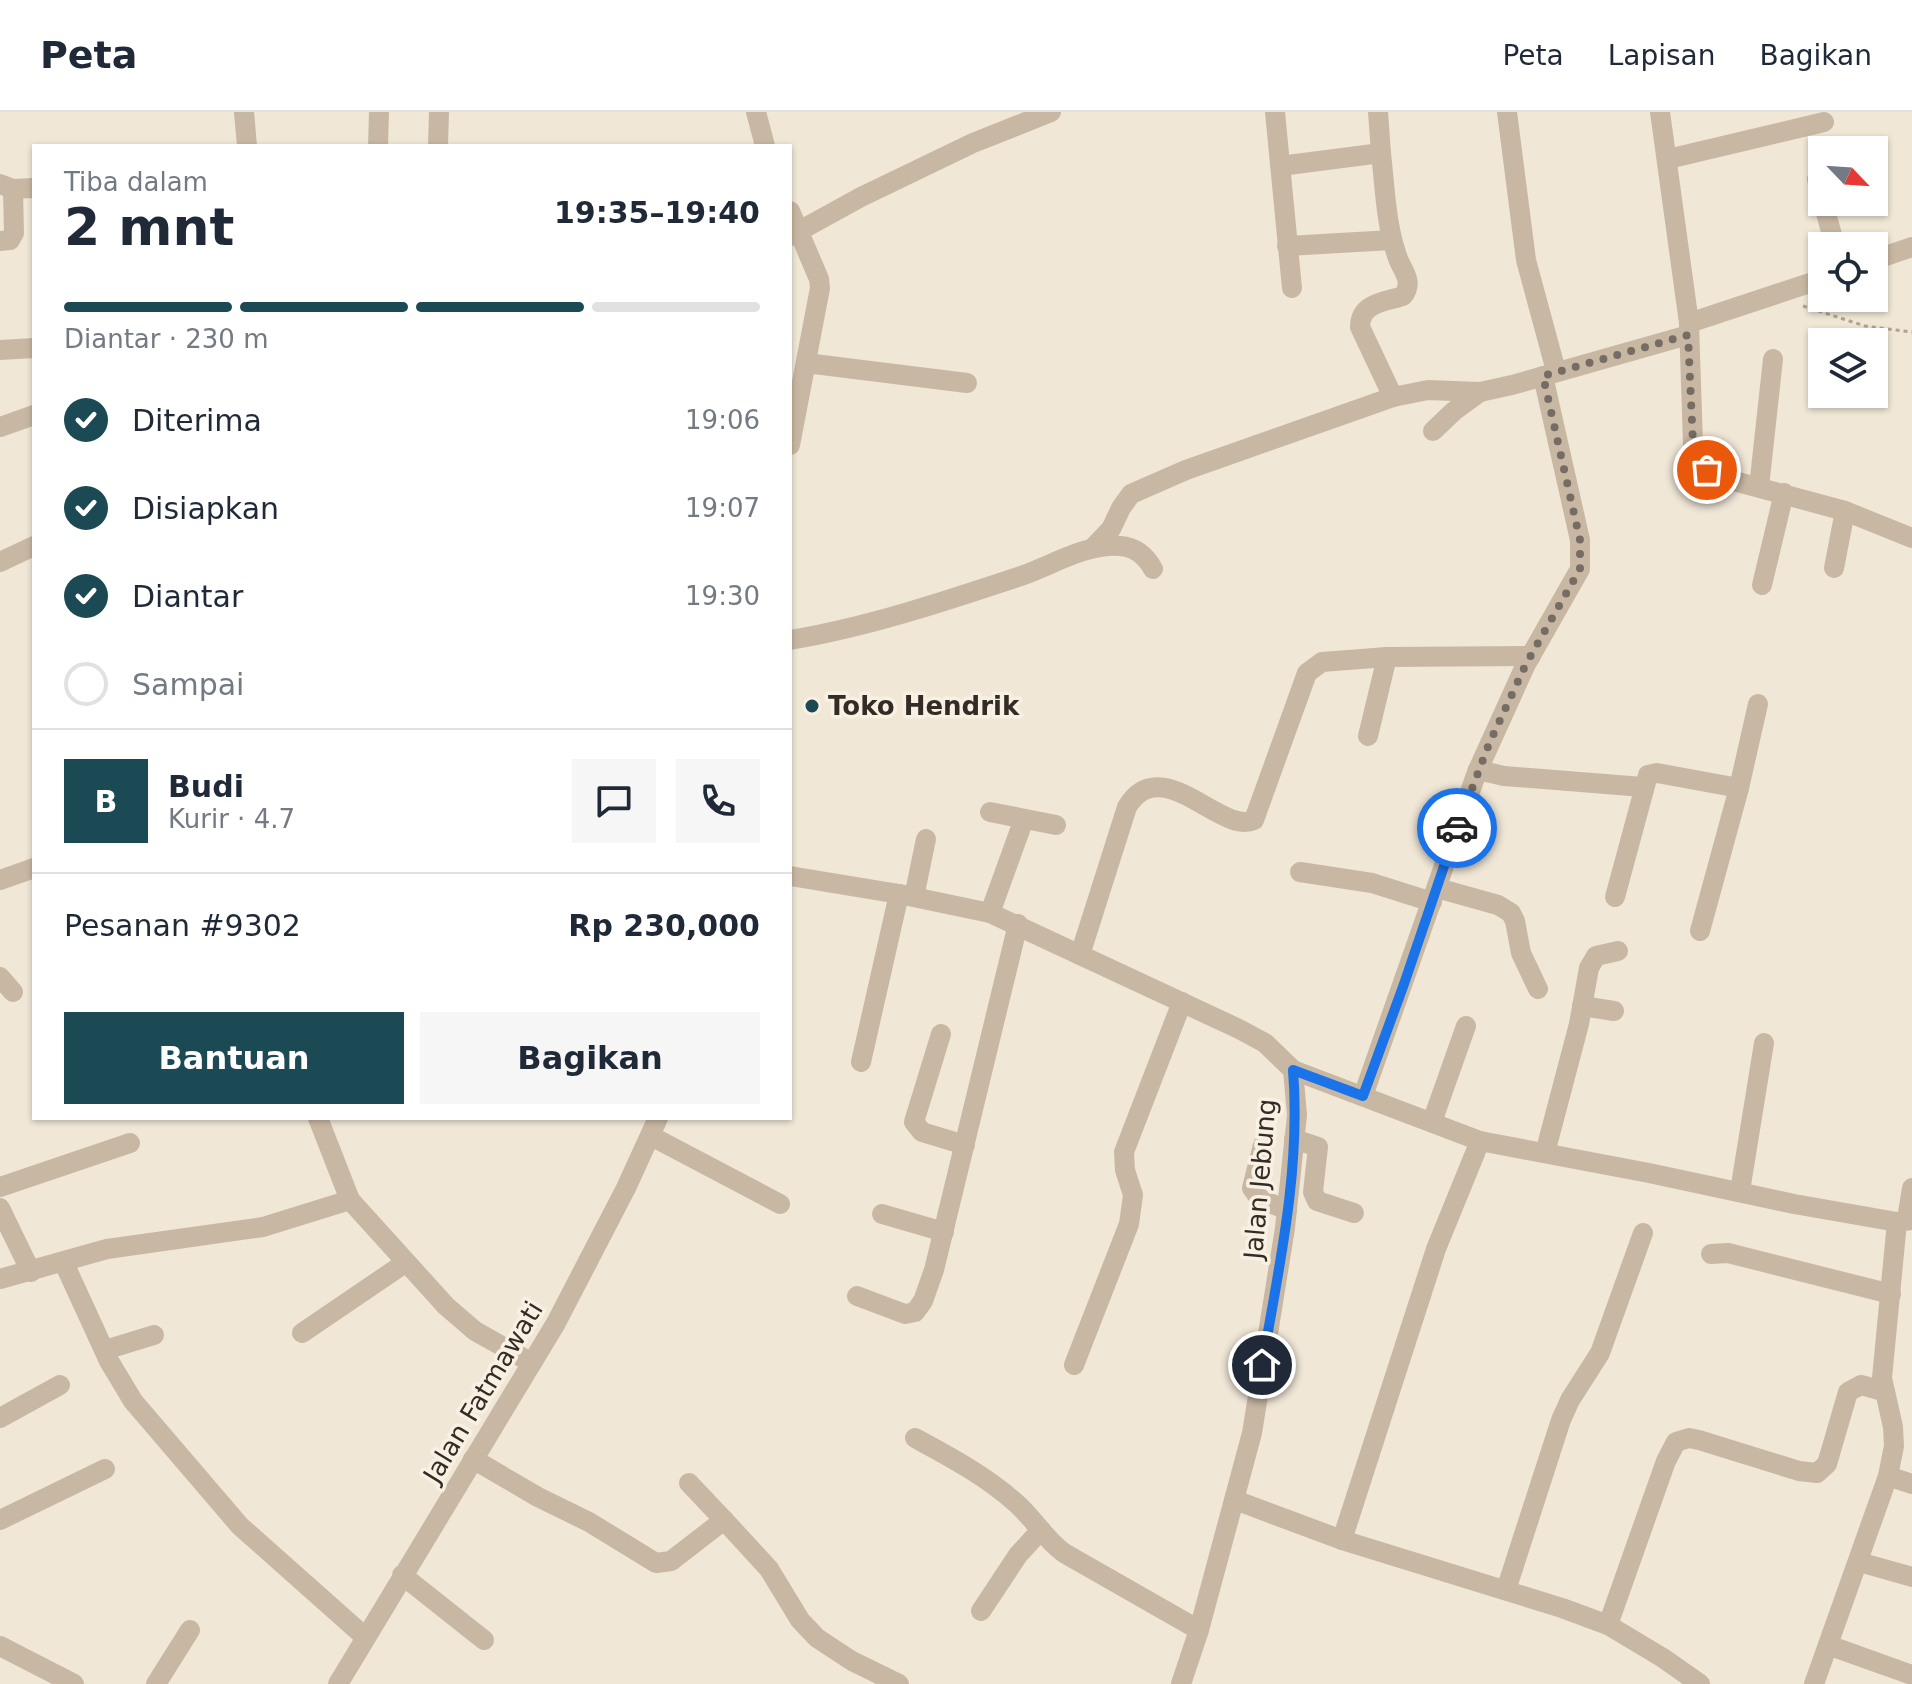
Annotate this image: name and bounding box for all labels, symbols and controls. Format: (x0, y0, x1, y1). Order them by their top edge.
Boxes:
text: Peta (40, 33, 137, 77)
text: Peta (1502, 39, 1564, 72)
text: Lapisan (1608, 39, 1715, 72)
text: Bagikan (1759, 39, 1872, 72)
north arrow (1808, 136, 1888, 216)
map controls (1808, 136, 1888, 408)
text: Tiba dalam (64, 167, 208, 197)
text: 19:35–19:40 (554, 195, 760, 230)
text: 2 mnt (64, 197, 234, 257)
button: locate (1808, 232, 1888, 312)
text: Diantar · 230 m (64, 324, 268, 354)
button: layers (1808, 328, 1888, 408)
icon: check (64, 398, 108, 442)
text: Diterima (132, 403, 262, 438)
text: 19:06 (685, 405, 760, 435)
pin (1673, 436, 1741, 504)
icon: bag (1685, 448, 1729, 492)
icon: check (64, 486, 108, 530)
text: Disiapkan (132, 491, 279, 526)
text: 19:07 (685, 493, 760, 523)
icon: check (64, 574, 108, 618)
text: Diantar (132, 579, 243, 614)
text: 19:30 (685, 581, 760, 611)
text: Sampai (132, 667, 244, 702)
place label: Toko Hendrik (828, 691, 1020, 721)
marker: Toko Hendrik (803, 697, 821, 715)
button: chat (572, 759, 656, 843)
button: phone (676, 759, 760, 843)
text: Budi (168, 769, 244, 804)
text: B (95, 784, 117, 819)
courier (1417, 788, 1497, 868)
text: Kurir · 4.7 (168, 804, 295, 834)
icon: car (1435, 806, 1479, 850)
text: Pesanan #9302 (64, 908, 301, 943)
text: Rp 230,000 (568, 908, 760, 943)
button: Bantuan (64, 1012, 404, 1104)
button: Bagikan (420, 1012, 760, 1104)
street label: Jalan Jebung (1238, 1097, 1282, 1263)
street label: Jalan Fatmawati (416, 1296, 549, 1490)
pin (1228, 1331, 1296, 1399)
icon: home (1240, 1343, 1284, 1387)

